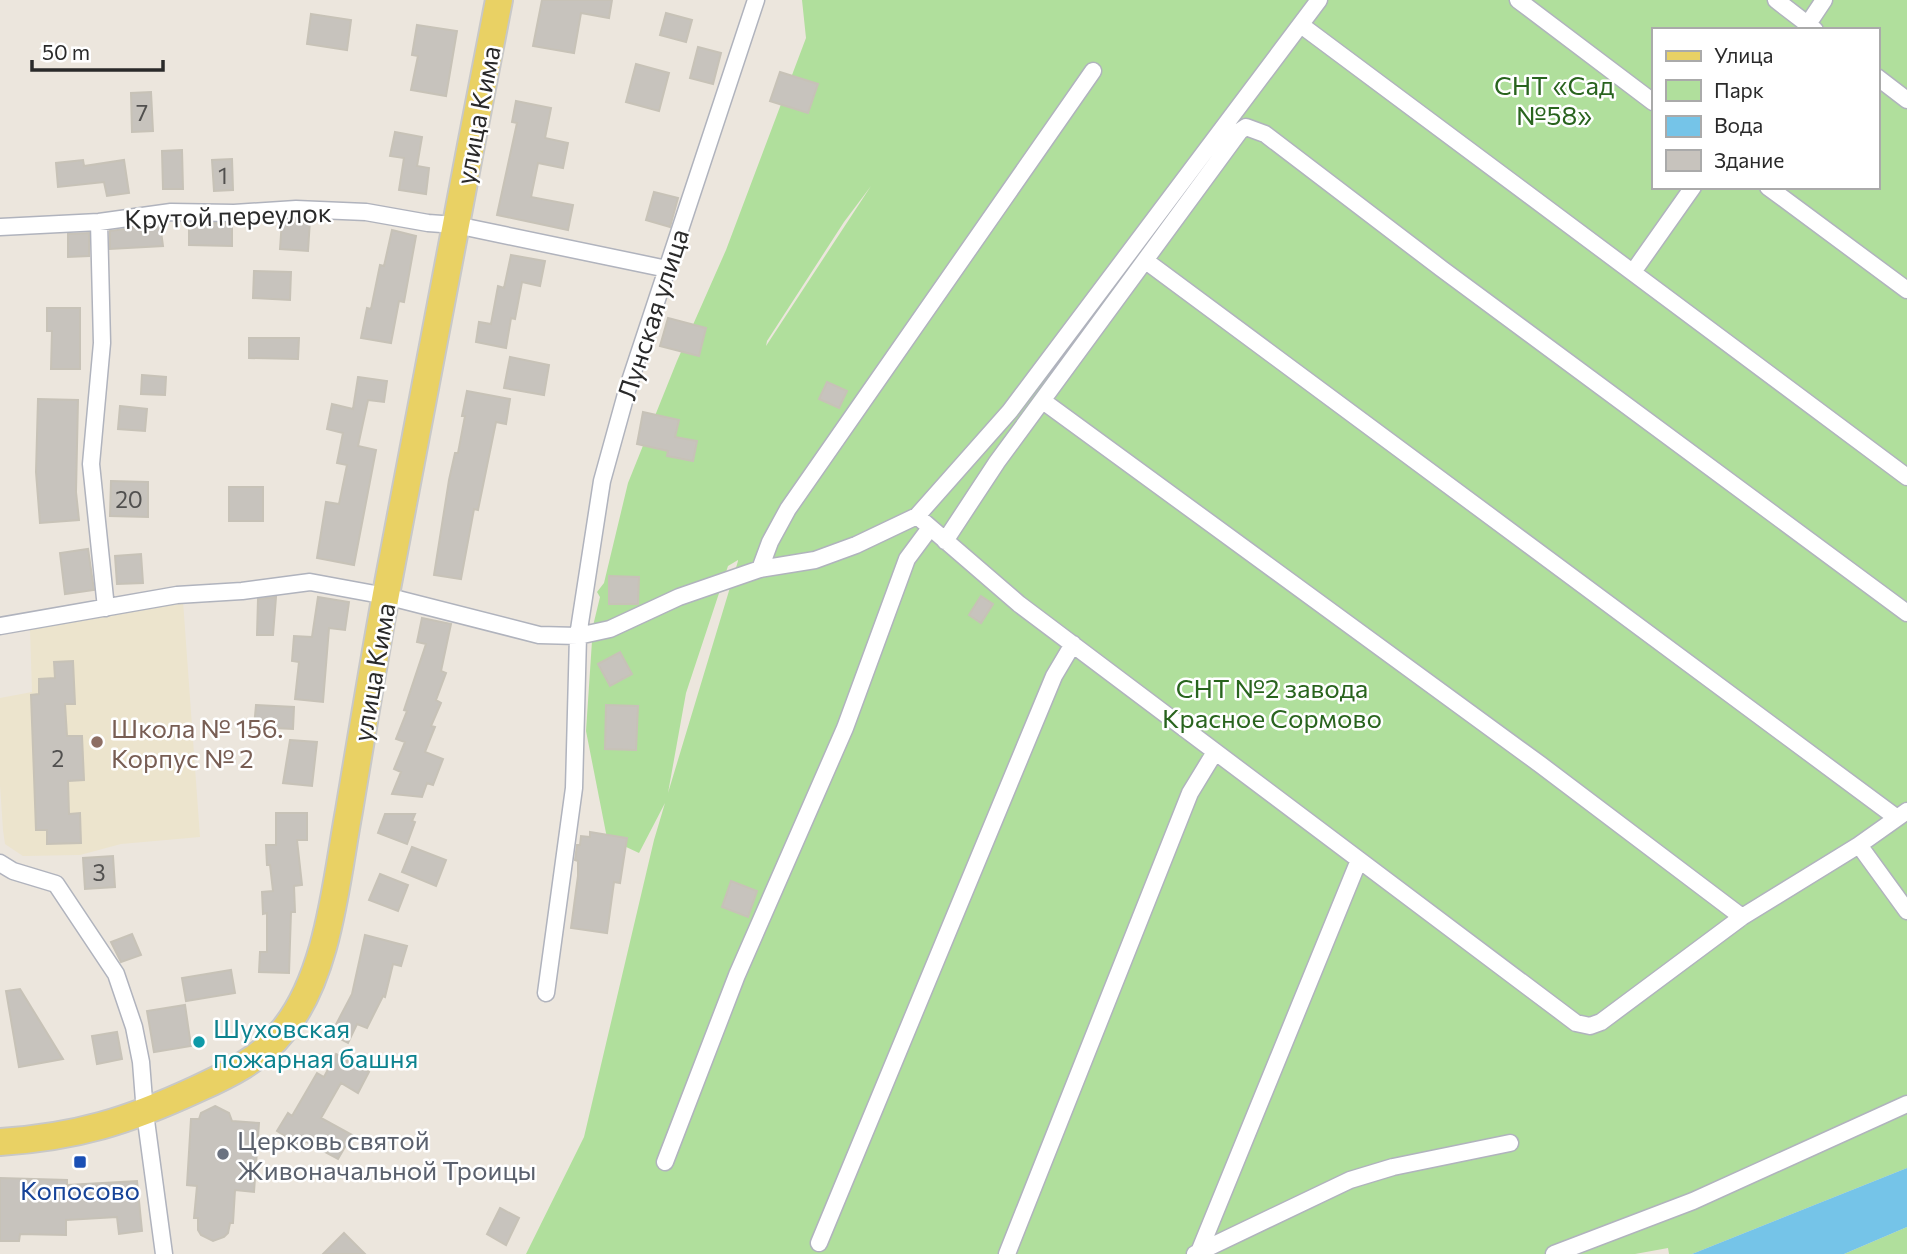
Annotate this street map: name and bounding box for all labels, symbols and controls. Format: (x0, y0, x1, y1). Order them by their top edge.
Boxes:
scale bar (32, 28, 163, 72)
legend (1652, 28, 1879, 189)
text: 50 m (42, 39, 90, 64)
text: Улица (1714, 42, 1773, 67)
street label: улица Кима (448, 43, 506, 187)
park label: СНТ «Сад №58» (1494, 69, 1614, 130)
text: Парк (1714, 77, 1764, 102)
house number: 7 (136, 98, 148, 126)
text: Вода (1714, 112, 1763, 137)
text: Здание (1714, 147, 1784, 172)
house number: 1 (218, 161, 228, 189)
street label: Крутой переулок (124, 196, 332, 234)
street label: Лунская улица (610, 225, 694, 403)
house number: 20 (115, 485, 143, 513)
street label: улица Кима (346, 600, 400, 744)
park label: СНТ №2 завода Красное Сормово (1162, 672, 1382, 733)
place label: Школа № 156. Корпус № 2 (111, 712, 283, 773)
marker: Школа № 156. Корпус № 2 (89, 734, 105, 750)
house number: 2 (52, 744, 64, 772)
house number: 3 (92, 858, 106, 886)
place label: Шуховская пожарная башня (213, 1012, 418, 1073)
marker: Шуховская пожарная башня (191, 1034, 207, 1050)
place label: Церковь святой Живоначальной Троицы (237, 1124, 536, 1185)
marker: Церковь святой Живоначальной Троицы (215, 1146, 231, 1162)
marker: Копосово (72, 1154, 88, 1170)
place label: Копосово (20, 1174, 140, 1205)

